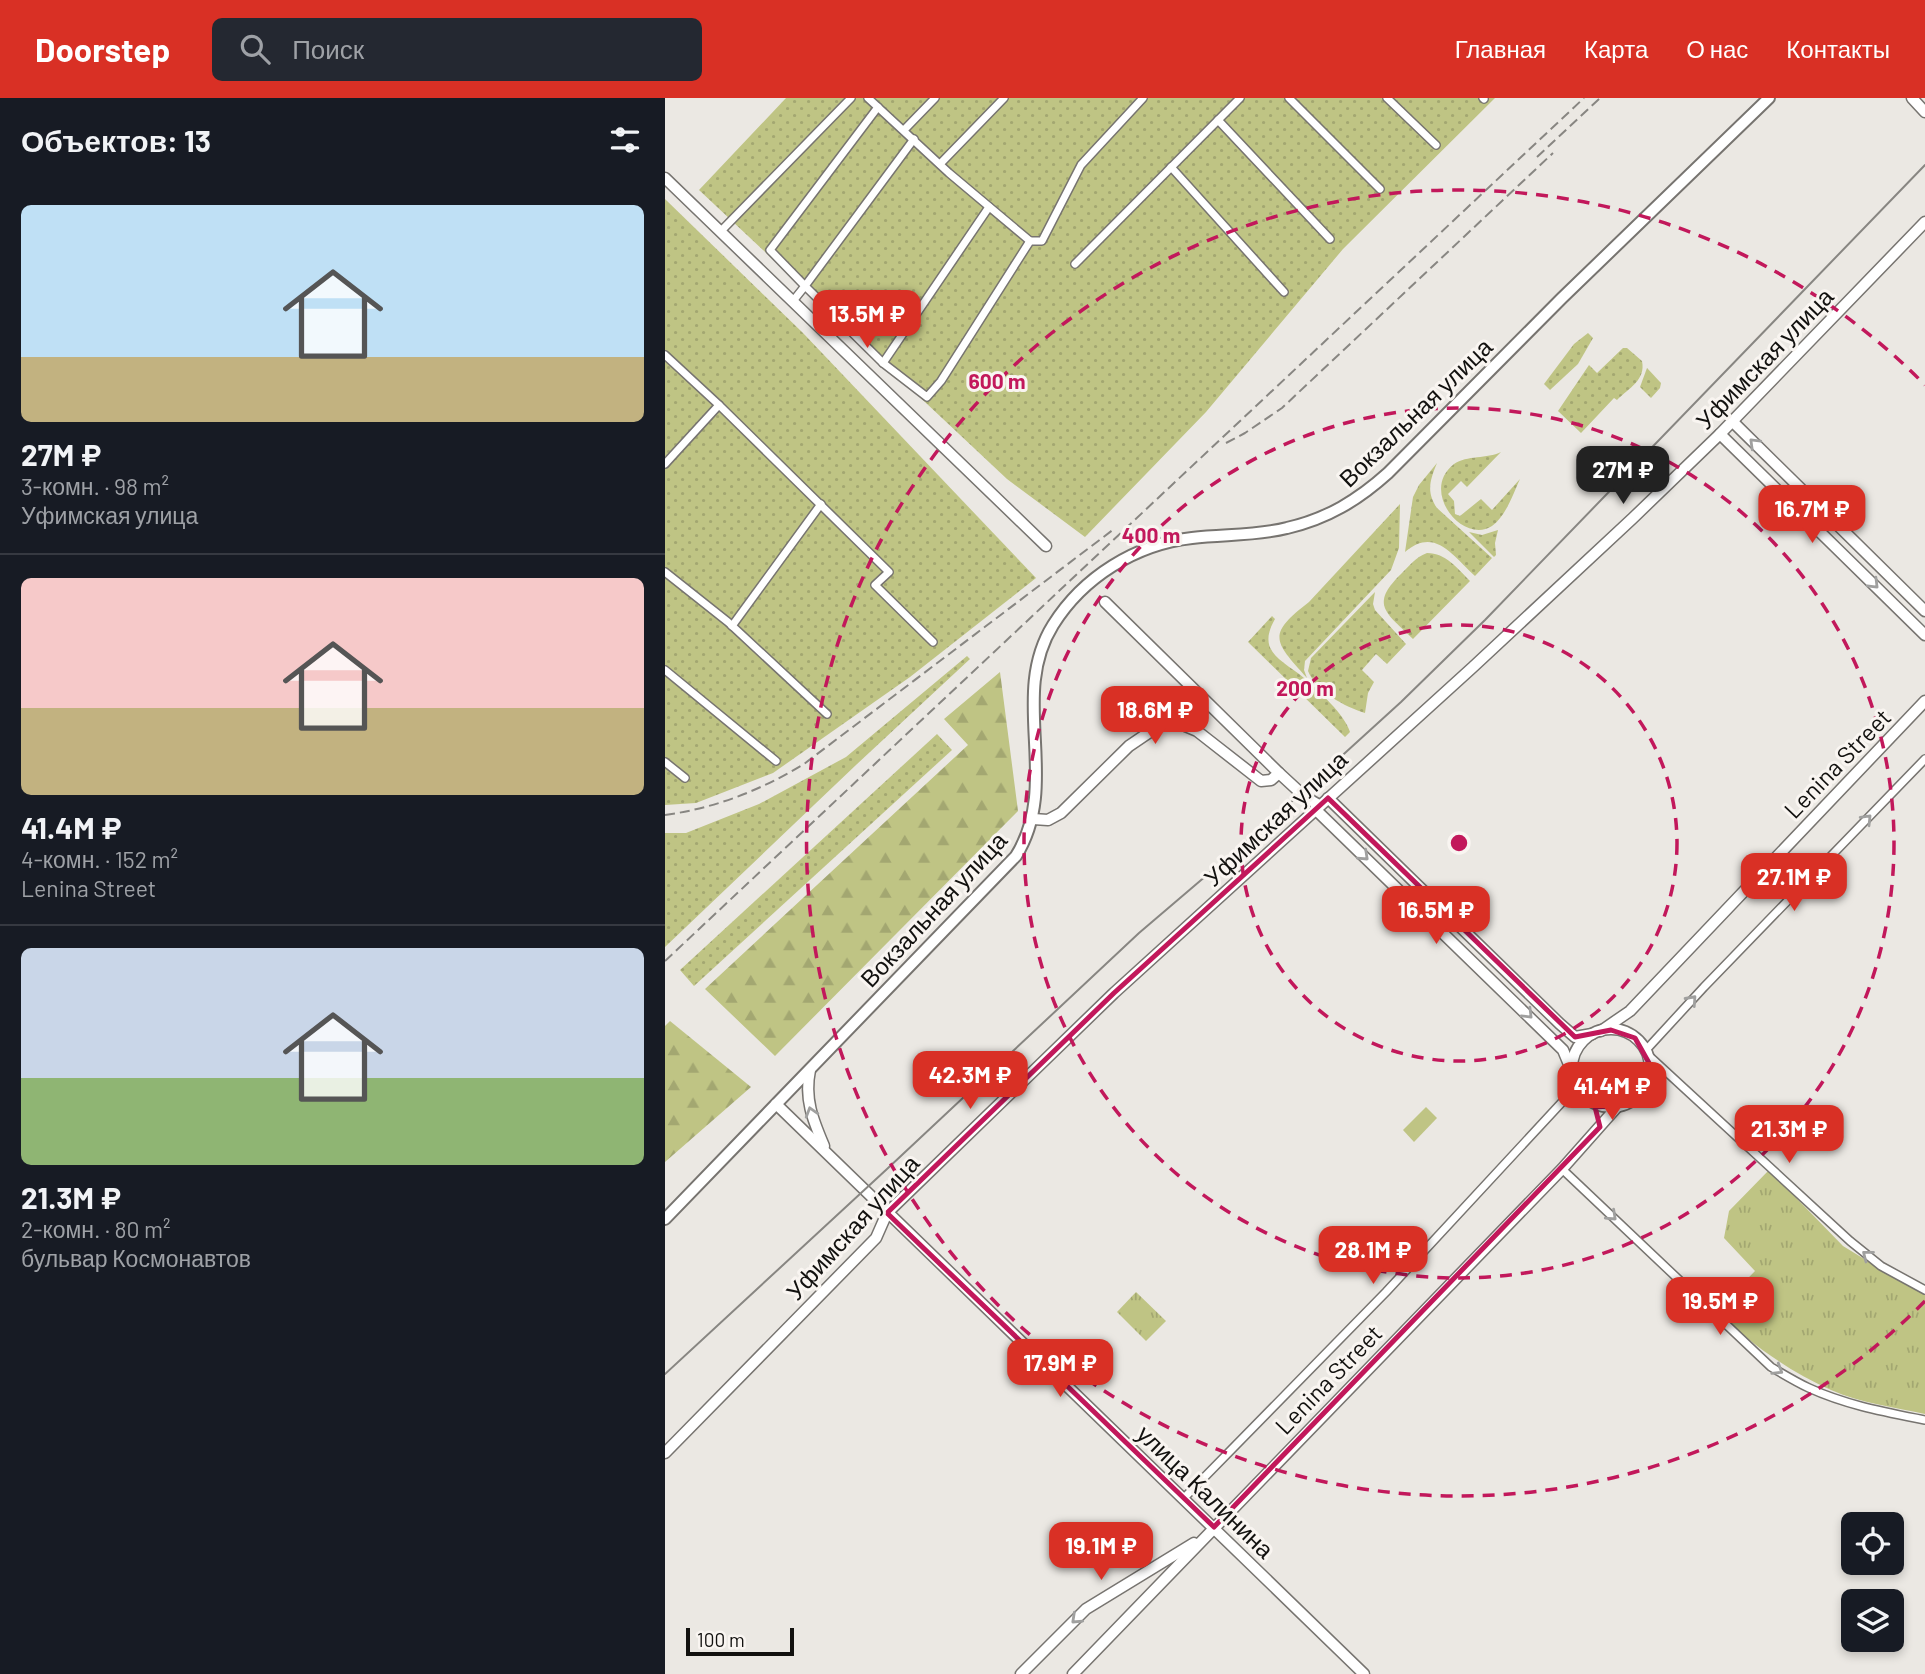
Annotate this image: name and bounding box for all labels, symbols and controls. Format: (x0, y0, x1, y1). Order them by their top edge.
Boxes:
search box (212, 18, 702, 81)
text: Doorstep (35, 29, 170, 69)
icon: search (236, 30, 274, 68)
text: Поиск (292, 33, 364, 64)
text: Главная (1455, 34, 1546, 63)
text: Карта (1584, 34, 1648, 63)
text: О нас (1686, 34, 1748, 63)
text: Контакты (1786, 34, 1890, 63)
icon: filters (606, 121, 644, 159)
text: Объектов: 13 (21, 122, 211, 158)
icon: home (270, 251, 396, 377)
street label: Уфимская улица (1689, 281, 1839, 435)
pin: 13.5M ₽ (802, 290, 932, 350)
text: 13.5M ₽ (829, 299, 905, 327)
street label: Вокзальная улица (1333, 331, 1498, 492)
text: 600 m (969, 368, 1025, 393)
text: 27M ₽ (21, 436, 101, 472)
one-way arrow (1749, 438, 1762, 451)
pin: 27M ₽ (1574, 446, 1672, 506)
text: 27M ₽ (1592, 455, 1654, 483)
text: 3-комн. · 98 m² (21, 472, 169, 500)
pin: 16.7M ₽ (1747, 486, 1877, 545)
text: 16.7M ₽ (1774, 494, 1850, 522)
text: Уфимская улица (21, 501, 198, 529)
text: 400 m (1122, 522, 1180, 547)
one-way arrow (1866, 576, 1879, 589)
icon: home (270, 623, 396, 749)
text: 200 m (1276, 675, 1334, 700)
pin: 18.6M ₽ (1090, 686, 1220, 746)
text: 18.6M ₽ (1117, 695, 1193, 723)
street label: Lenina Street (1778, 702, 1896, 824)
street label: Уфимская улица (1197, 744, 1353, 892)
text: 41.4M ₽ (21, 809, 122, 845)
one-way arrow (1858, 814, 1871, 827)
street label: Вокзальная улица (854, 825, 1013, 993)
centre of rings (1447, 831, 1471, 855)
text: 4-комн. · 152 m² (21, 845, 178, 873)
one-way arrow (1356, 848, 1369, 860)
pin: 27.1M ₽ (1729, 854, 1859, 913)
text: 27.1M ₽ (1757, 862, 1831, 890)
text: Lenina Street (21, 874, 156, 902)
pin: 16.5M ₽ (1371, 886, 1501, 946)
text: 16.5M ₽ (1398, 895, 1474, 923)
icon: home (270, 994, 396, 1120)
one-way arrow (1683, 995, 1696, 1008)
one-way arrow (1519, 1006, 1532, 1019)
pin: 42.3M ₽ (905, 1052, 1035, 1111)
text: 42.3M ₽ (929, 1060, 1011, 1088)
pin: 41.4M ₽ (1547, 1062, 1677, 1122)
text: 41.4M ₽ (1573, 1071, 1651, 1099)
pin: 21.3M ₽ (1724, 1105, 1854, 1165)
one-way arrow (805, 1107, 820, 1119)
text: 21.3M ₽ (1751, 1114, 1827, 1142)
street label: Уфимская улица (779, 1148, 925, 1305)
text: 21.3M ₽ (21, 1179, 121, 1215)
one-way arrow (1603, 1207, 1616, 1220)
text: 2-комн. · 80 m² (21, 1215, 171, 1243)
pin: 28.1M ₽ (1308, 1226, 1438, 1286)
text: 28.1M ₽ (1335, 1235, 1411, 1263)
text: бульвар Космонавтов (21, 1244, 251, 1272)
one-way arrow (1862, 1250, 1875, 1263)
pin: 19.5M ₽ (1655, 1278, 1785, 1337)
text: 19.5M ₽ (1682, 1286, 1758, 1314)
street label: Lenina Street (1269, 1318, 1387, 1440)
pin: 17.9M ₽ (995, 1340, 1125, 1399)
text: 17.9M ₽ (1023, 1348, 1097, 1376)
one-way arrow (1770, 1362, 1783, 1375)
street label: улица Калинина (1132, 1418, 1281, 1564)
map controls (1841, 1512, 1904, 1652)
button: locate (1841, 1512, 1904, 1575)
pin: 19.1M ₽ (1036, 1522, 1166, 1582)
text: 19.1M ₽ (1065, 1531, 1137, 1559)
button: layers (1841, 1589, 1904, 1652)
one-way arrow (1071, 1611, 1084, 1623)
scale bar (686, 1625, 795, 1657)
text: 100 m (697, 1628, 745, 1651)

